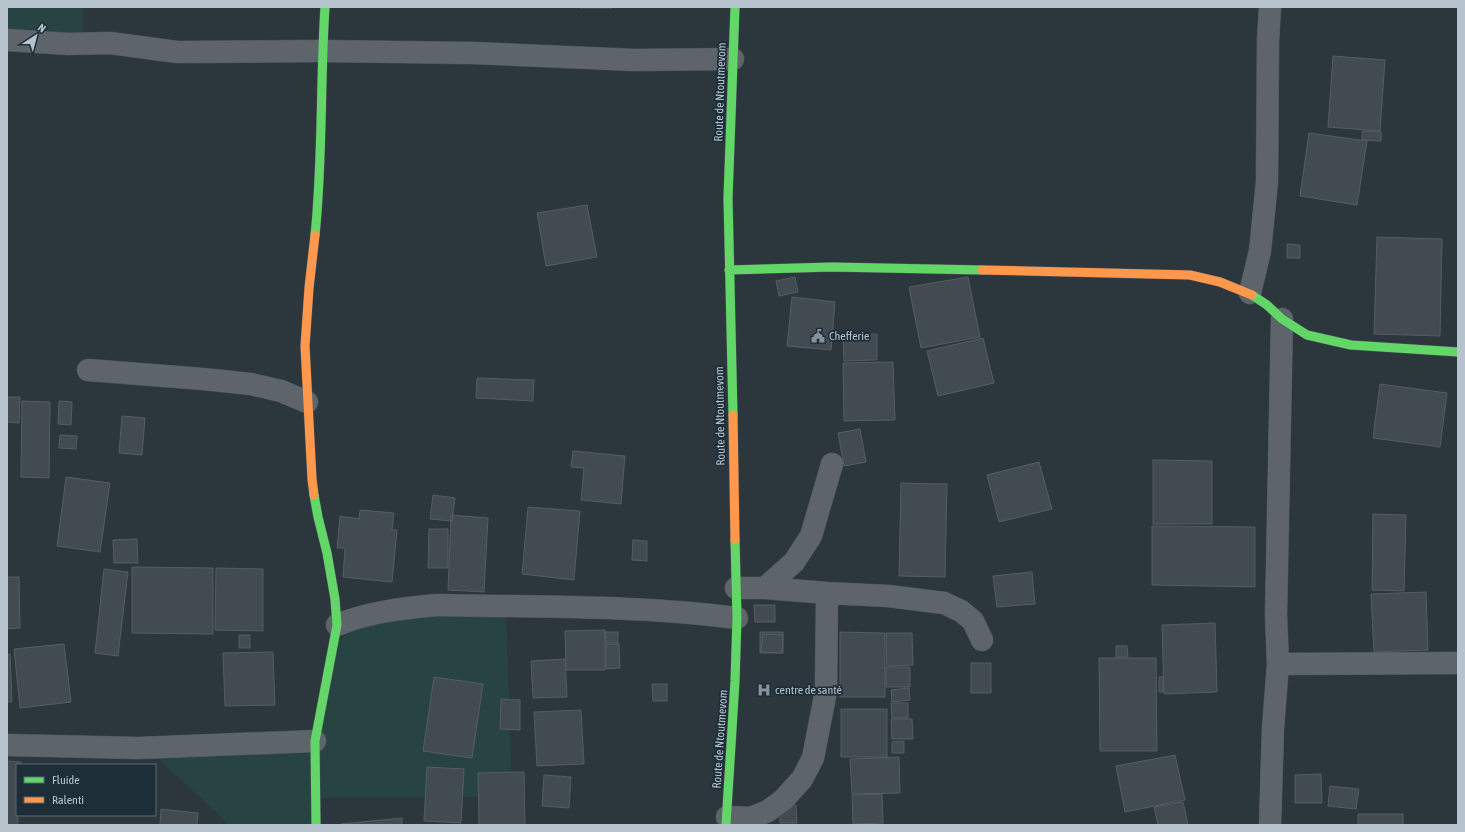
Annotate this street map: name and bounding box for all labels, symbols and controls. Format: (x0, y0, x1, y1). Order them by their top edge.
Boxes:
north arrow (16, 16, 56, 56)
text: N (36, 21, 48, 35)
street label: Route de Ntoutmevom (711, 42, 729, 142)
public building icon: Chefferie (810, 328, 826, 344)
place label: Chefferie (829, 329, 869, 343)
street label: Route de Ntoutmevom (712, 366, 728, 466)
hospital icon: centre de santé (756, 682, 772, 698)
place label: centre de santé (775, 683, 842, 697)
street label: Route de Ntoutmevom (710, 689, 730, 789)
legend (16, 764, 156, 816)
text: Fluide (52, 773, 80, 787)
text: Ralenti (52, 793, 84, 807)

